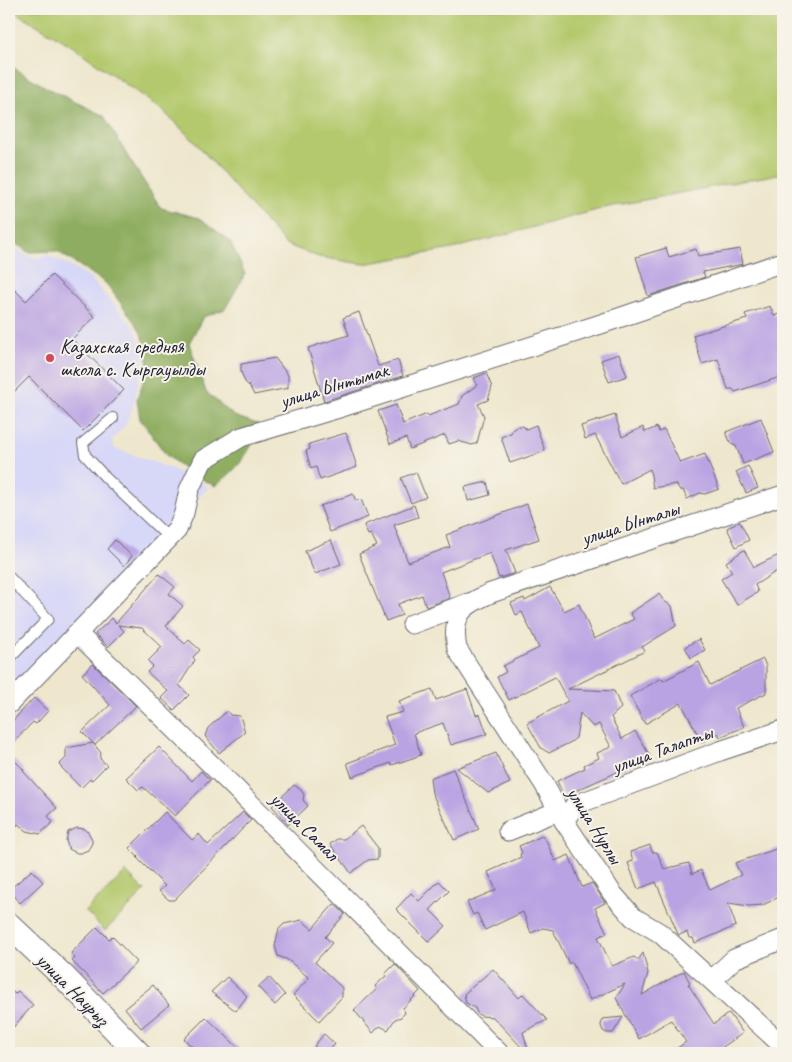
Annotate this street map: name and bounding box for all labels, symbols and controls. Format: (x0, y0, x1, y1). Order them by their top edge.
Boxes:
place label: Казахская средняя школа с. Кыргауылды (60, 334, 206, 382)
marker: Казахская средняя школа с. Кыргауылды (44, 352, 56, 364)
street label: улица Ынтымак (276, 357, 393, 414)
street label: улица Ынталы (577, 495, 684, 551)
street label: улица Талапты (608, 719, 717, 780)
street label: улица Нурлы (561, 781, 629, 870)
street label: улица Самал (264, 786, 346, 867)
street label: улица Наурыз (29, 947, 115, 1033)

